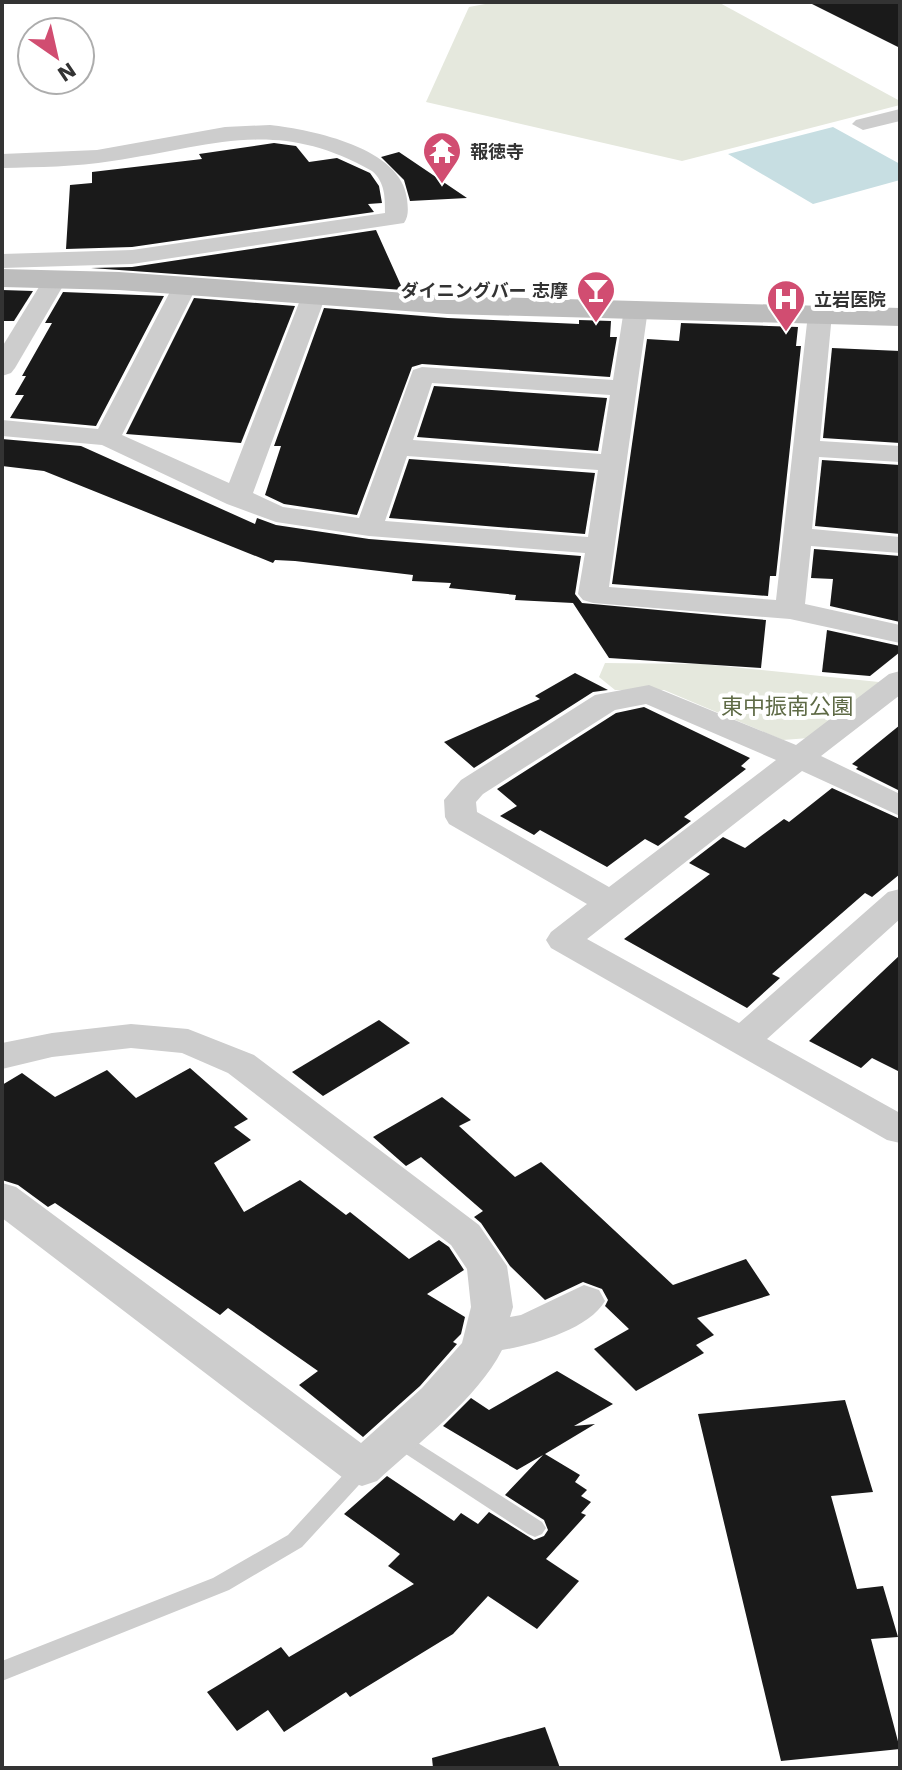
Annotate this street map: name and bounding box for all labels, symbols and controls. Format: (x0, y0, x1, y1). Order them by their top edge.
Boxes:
north arrow (16, 16, 96, 96)
text: N (53, 57, 81, 87)
temple icon: 報徳寺 (421, 130, 463, 185)
place label: 報徳寺 (470, 141, 524, 162)
bar icon: ダイニングバー 志摩 (575, 269, 617, 324)
hospital icon: 立岩医院 (765, 278, 807, 333)
place label: ダイニングバー 志摩 (401, 280, 568, 301)
place label: 立岩医院 (814, 289, 886, 310)
park label: 東中振南公園 (721, 694, 853, 719)

